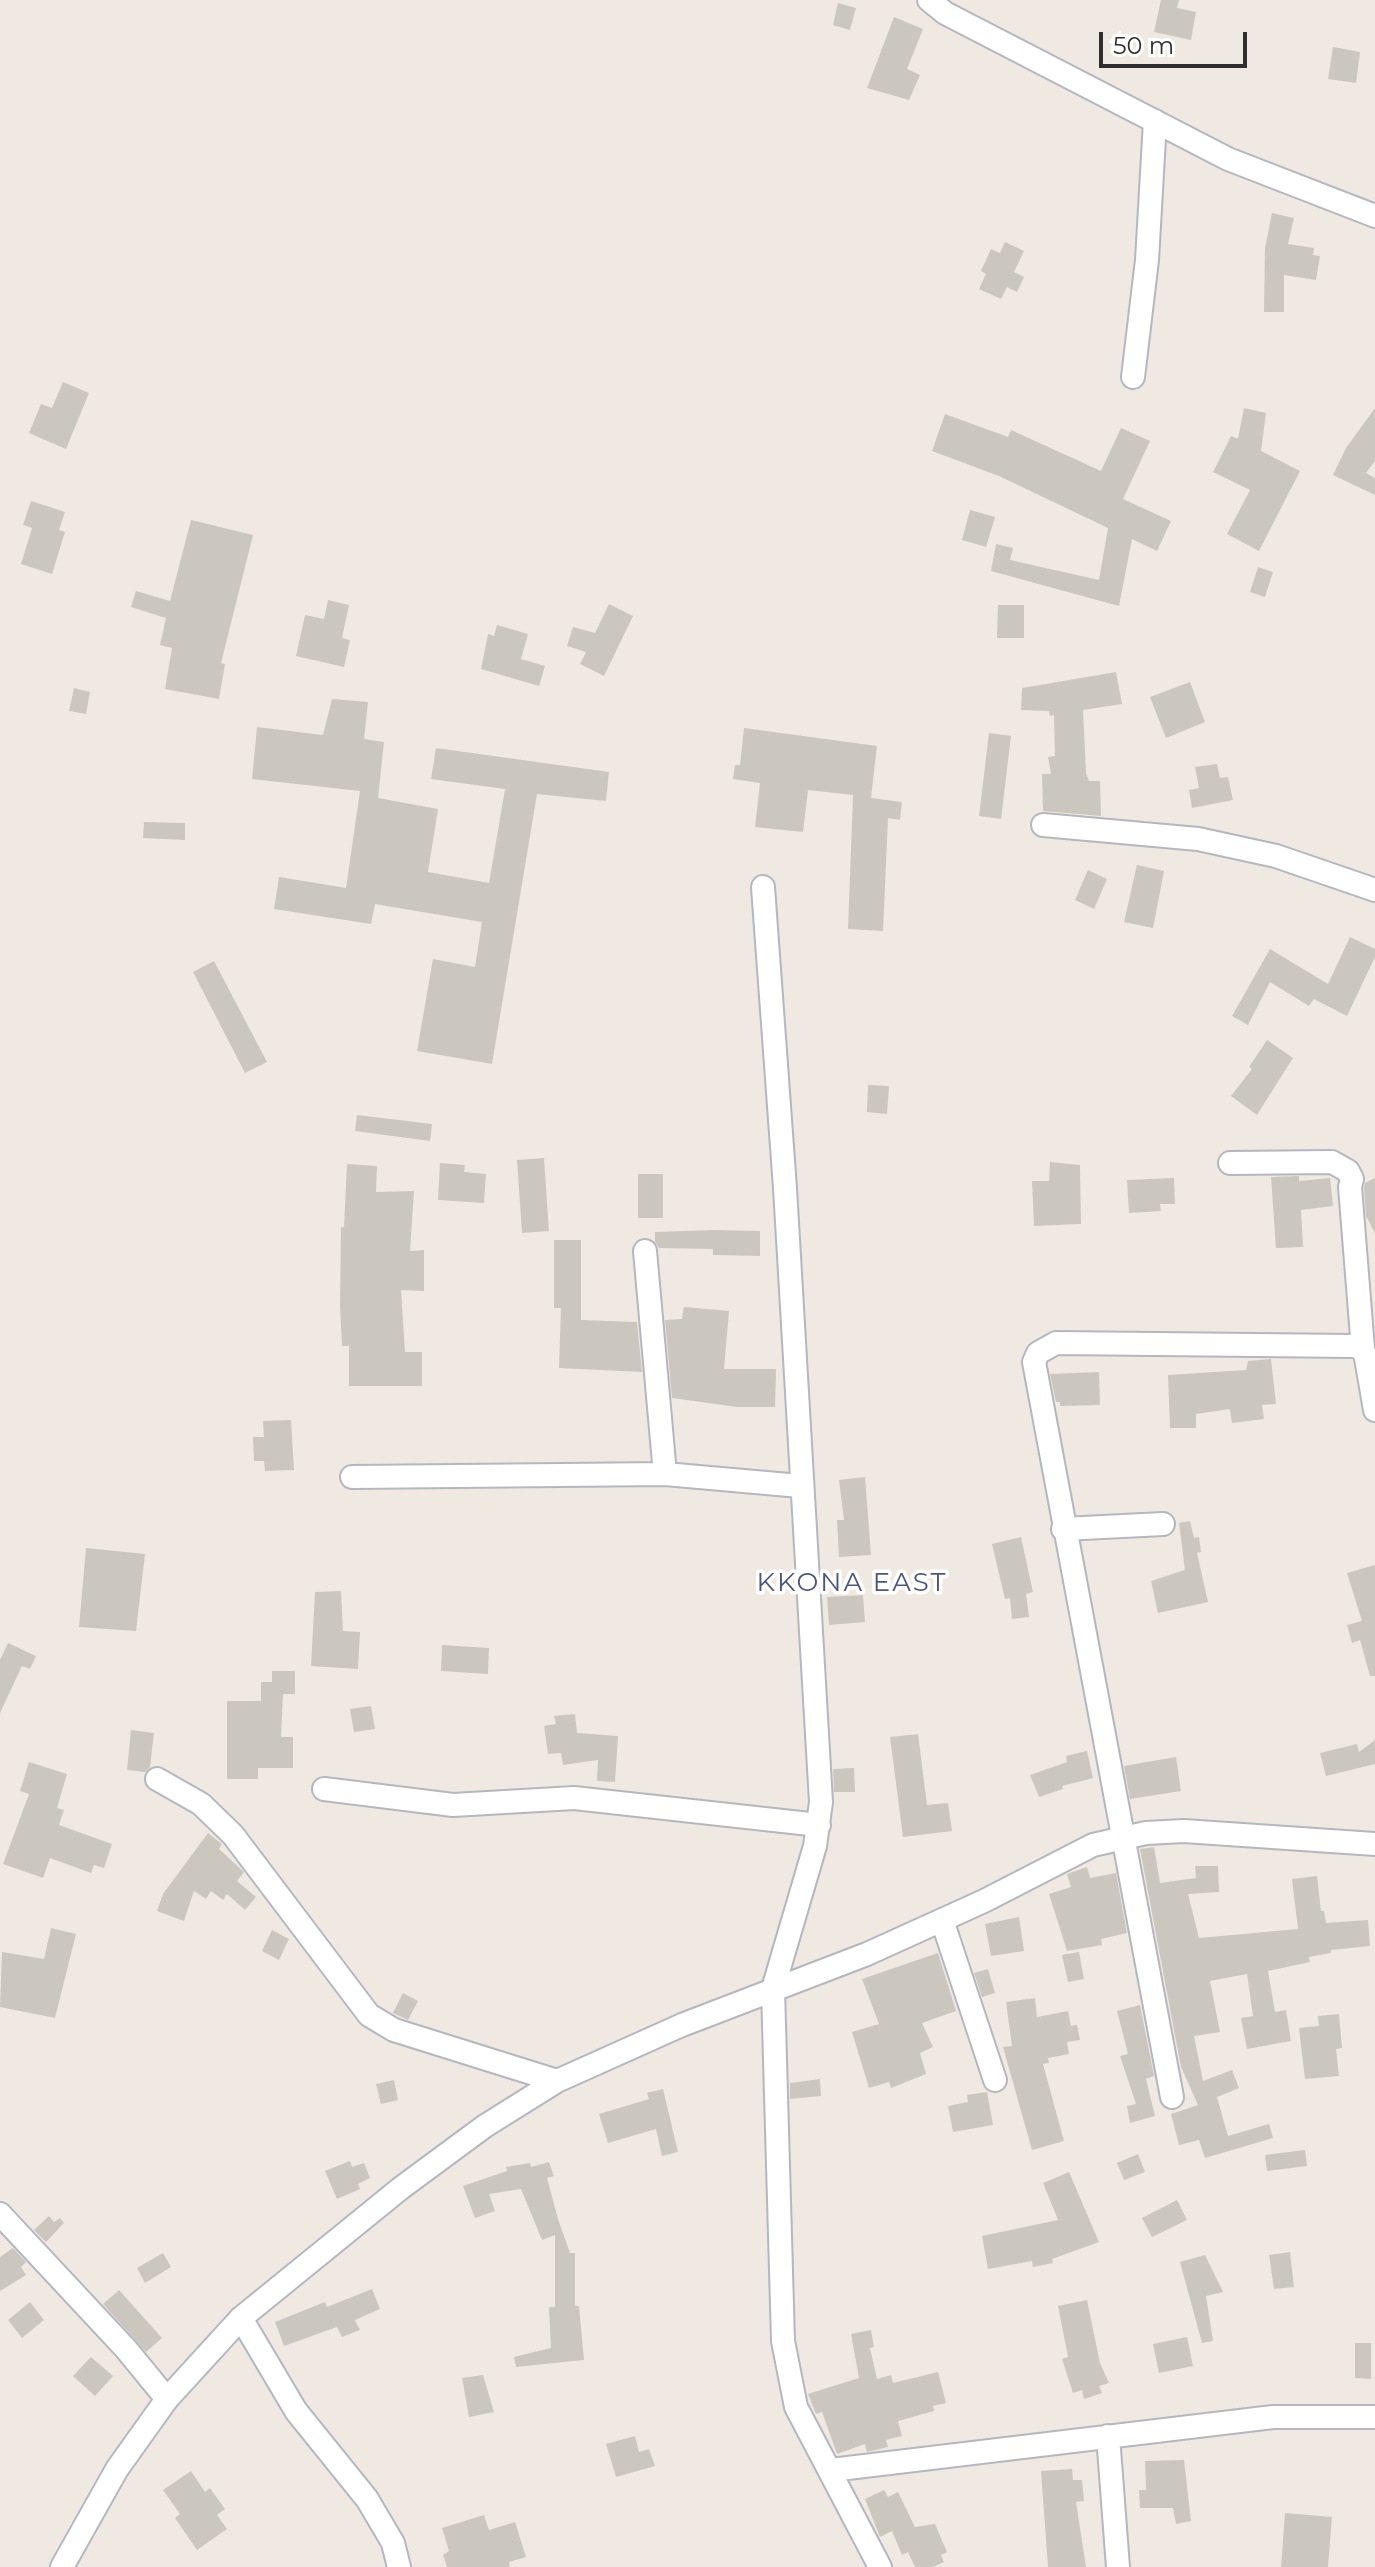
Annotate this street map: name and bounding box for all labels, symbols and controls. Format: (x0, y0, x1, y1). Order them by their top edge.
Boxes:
scale bar (1103, 16, 1251, 66)
text: 50 m (1113, 31, 1174, 60)
district label: KKONA EAST (756, 1567, 948, 1599)

